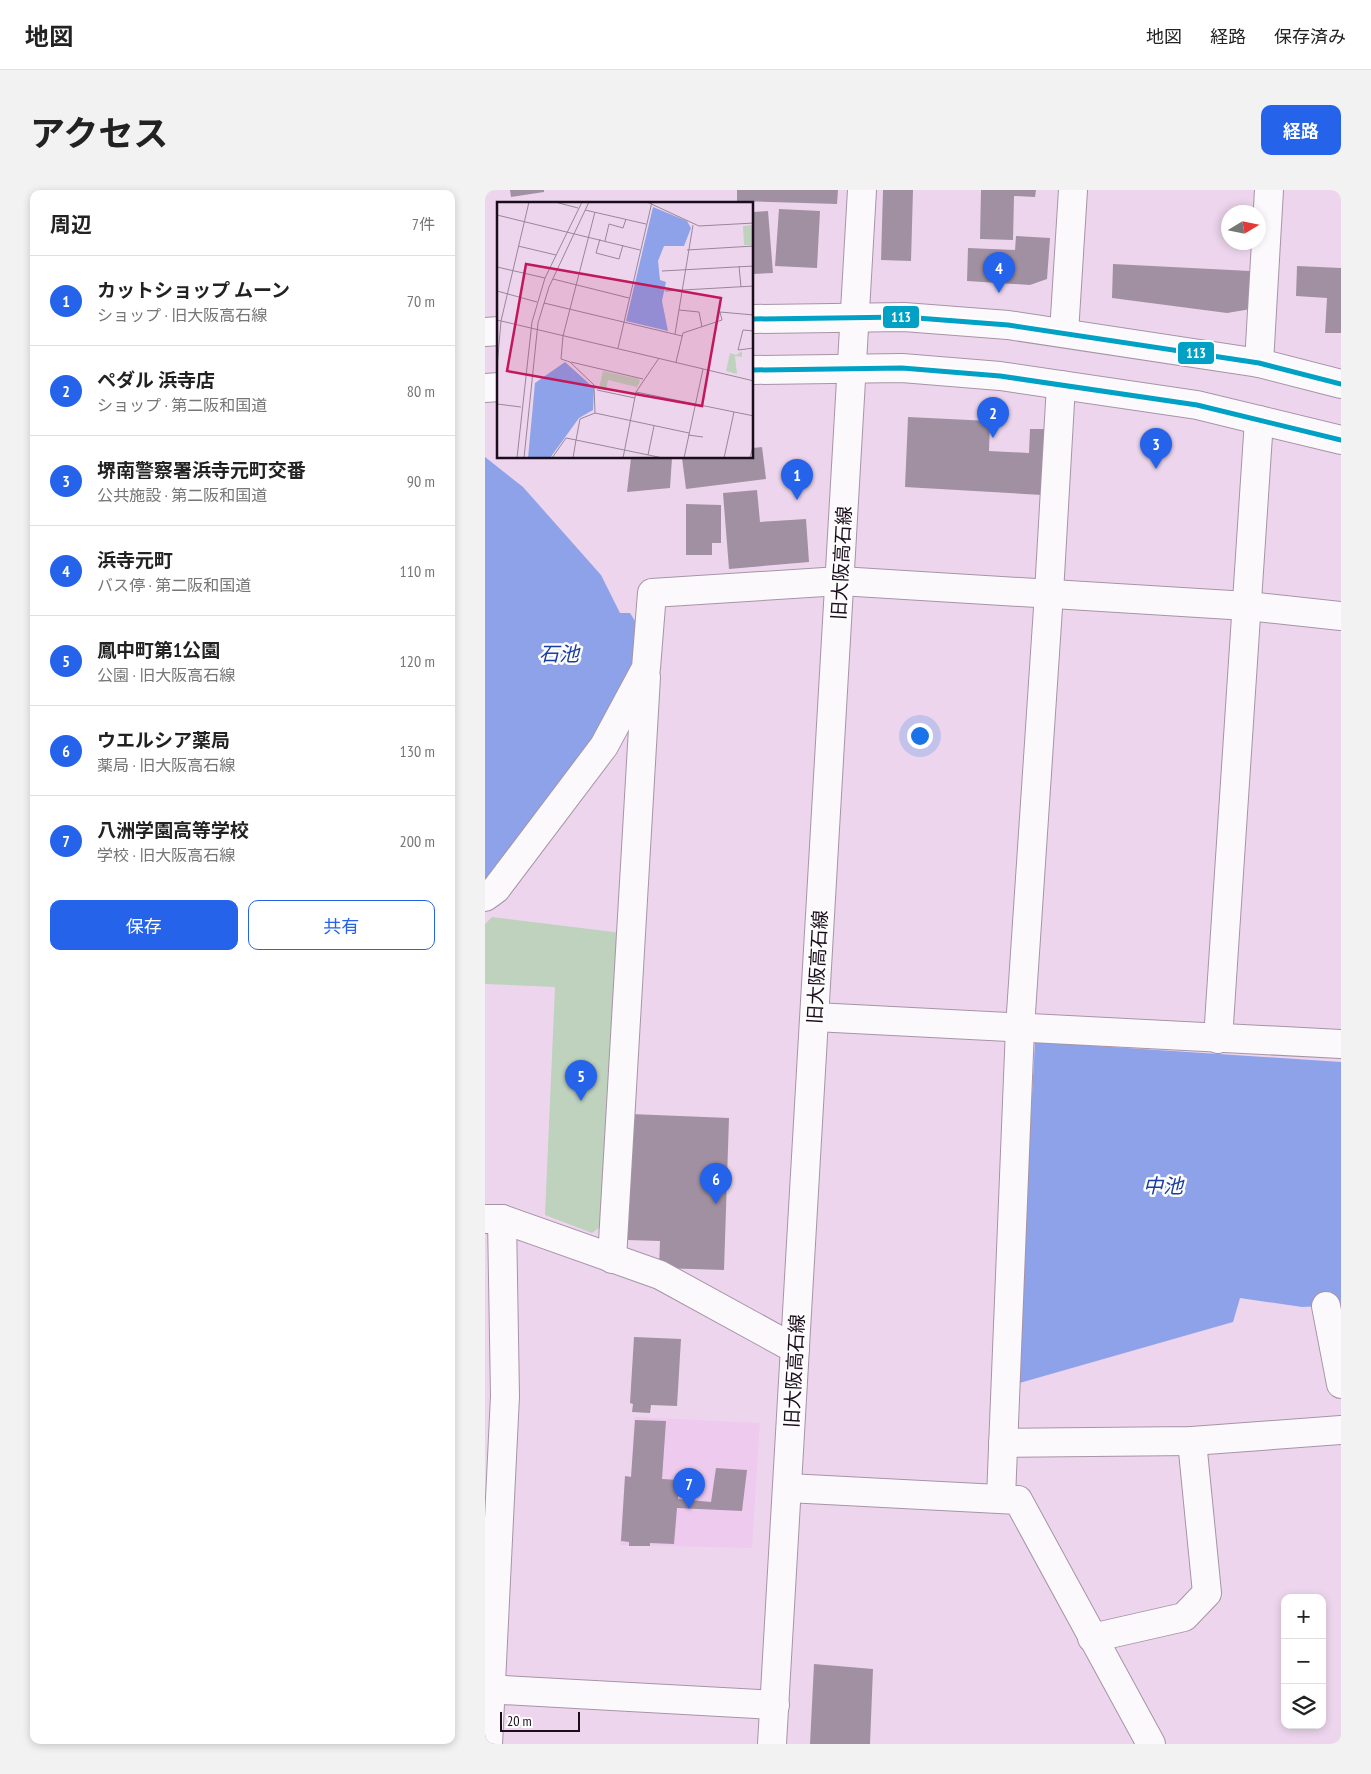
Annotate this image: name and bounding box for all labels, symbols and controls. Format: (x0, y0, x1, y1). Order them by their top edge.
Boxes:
text: 地図 (25, 21, 73, 52)
text: 地図 (1146, 25, 1182, 48)
text: 経路 (1210, 25, 1246, 48)
text: 保存済み (1274, 25, 1346, 48)
button: 経路 (1261, 105, 1341, 155)
text: アクセス (30, 110, 168, 156)
inset map (497, 202, 754, 459)
north arrow (1221, 205, 1266, 250)
text: 周辺 (50, 211, 92, 238)
text: 7件 (412, 214, 435, 234)
pin: 4 (983, 252, 1015, 293)
text: カットショップ ムーン (97, 278, 290, 302)
text: 1 (62, 291, 70, 311)
text: 70 m (407, 291, 435, 311)
text: ショップ · 旧大阪高石線 (97, 305, 267, 325)
line badge: 113 (882, 305, 920, 329)
text: 113 (891, 308, 911, 326)
line badge: 113 (1177, 341, 1215, 365)
text: 113 (1186, 344, 1206, 362)
text: ペダル 浜寺店 (97, 368, 215, 392)
text: 2 (62, 381, 70, 401)
text: 80 m (407, 381, 435, 401)
text: ショップ · 第二阪和国道 (97, 395, 267, 415)
pin: 2 (977, 397, 1009, 438)
pin: 3 (1140, 428, 1172, 469)
text: 堺南警察署浜寺元町交番 (97, 458, 306, 482)
pin: 1 (781, 459, 813, 500)
text: 3 (62, 471, 70, 491)
text: 90 m (407, 471, 435, 491)
text: 公共施設 · 第二阪和国道 (97, 485, 267, 505)
street label: 旧大阪高石線 (826, 505, 856, 621)
text: 浜寺元町 (97, 548, 173, 572)
text: 4 (62, 561, 70, 581)
text: 110 m (400, 561, 435, 581)
text: バス停 · 第二阪和国道 (97, 575, 251, 595)
text: 鳳中町第1公園 (97, 638, 220, 662)
water label: 石池 (539, 641, 581, 667)
text: 5 (62, 651, 70, 671)
text: 120 m (400, 651, 435, 671)
text: 公園 · 旧大阪高石線 (97, 665, 235, 685)
your location (907, 723, 933, 749)
text: ウエルシア薬局 (97, 728, 230, 752)
text: 6 (62, 741, 70, 761)
text: 130 m (400, 741, 435, 761)
text: 薬局 · 旧大阪高石線 (97, 755, 235, 775)
text: 八洲学園高等学校 (97, 818, 249, 842)
text: 7 (62, 831, 70, 851)
text: 200 m (400, 831, 435, 851)
text: 学校 · 旧大阪高石線 (97, 845, 235, 865)
button: 保存 (50, 900, 238, 950)
button: 共有 (248, 900, 435, 950)
street label: 旧大阪高石線 (802, 909, 832, 1025)
pin: 5 (565, 1060, 597, 1101)
pin: 6 (700, 1163, 732, 1204)
water label: 中池 (1143, 1173, 1185, 1199)
street label: 旧大阪高石線 (779, 1313, 809, 1429)
pin: 7 (673, 1468, 705, 1509)
map controls (1281, 1594, 1326, 1729)
button: + (1281, 1594, 1326, 1639)
button: − (1281, 1639, 1326, 1684)
button: layers (1281, 1684, 1326, 1729)
scale bar (500, 1709, 580, 1732)
text: 20 m (507, 1712, 532, 1730)

